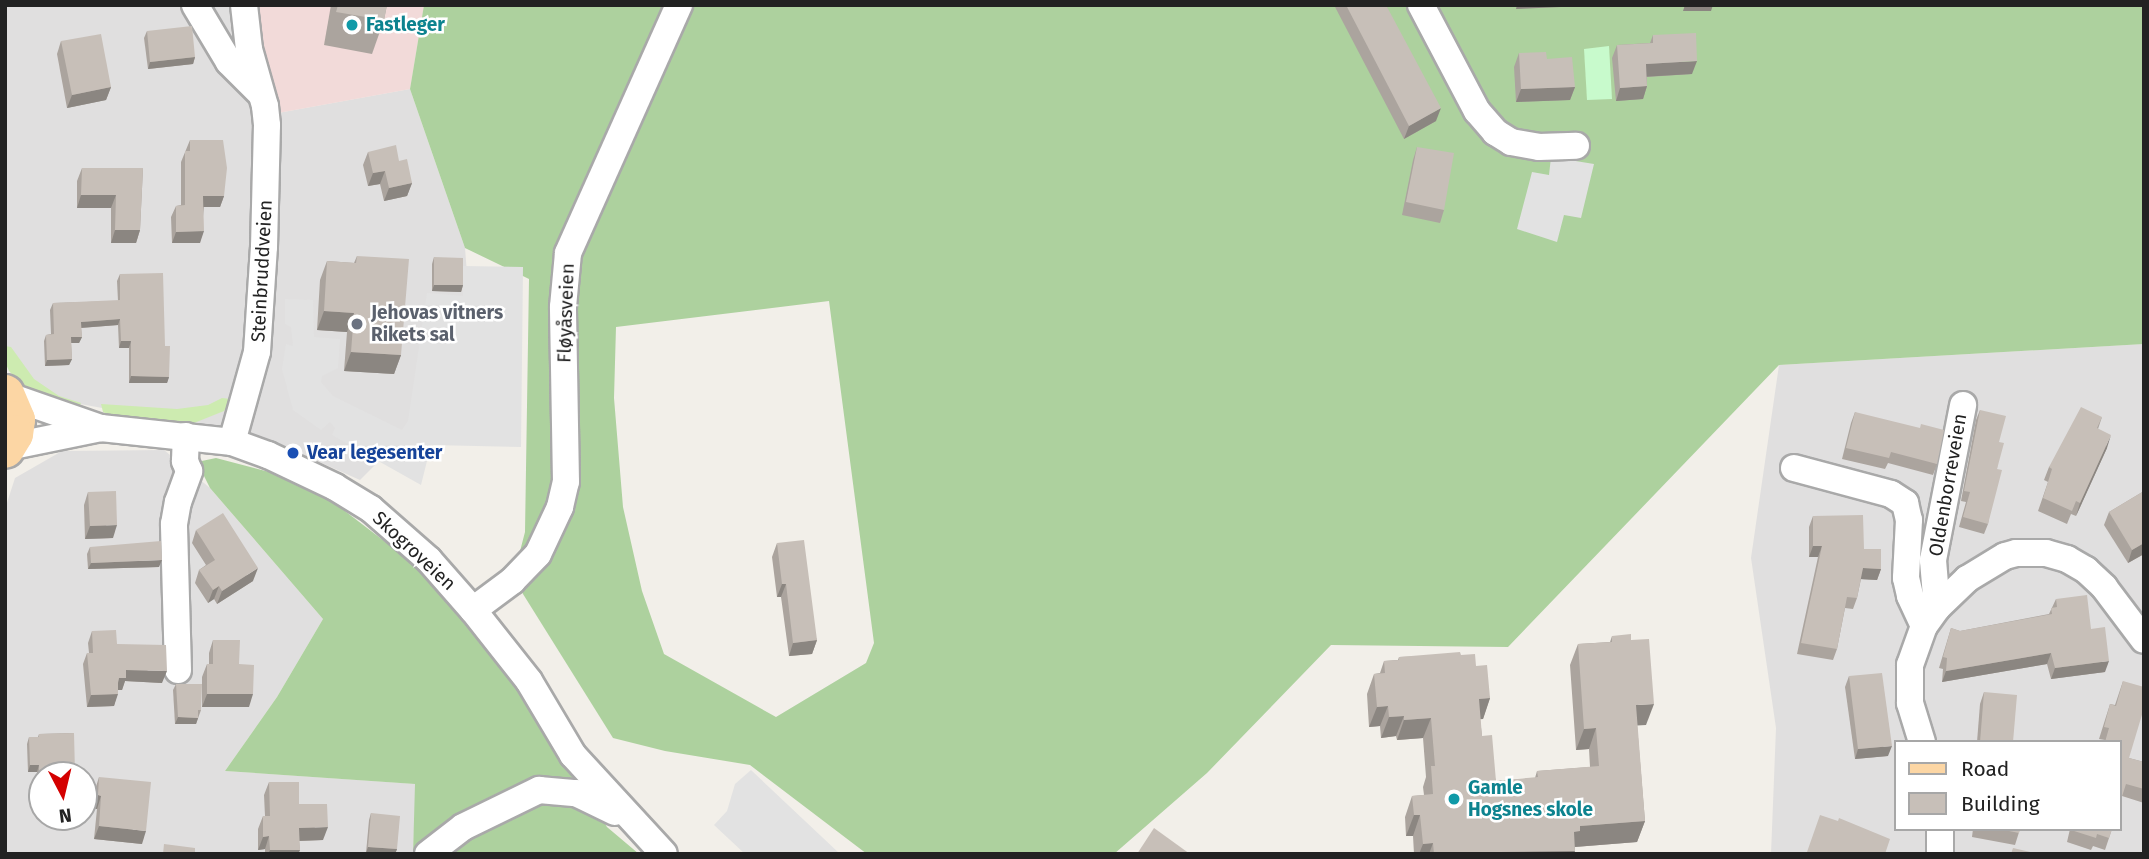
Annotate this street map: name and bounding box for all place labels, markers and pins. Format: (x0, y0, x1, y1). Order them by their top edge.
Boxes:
place label: Fastleger (366, 14, 445, 36)
marker: Fastleger (344, 17, 360, 33)
place label: Jehovas vitners Rikets sal (371, 302, 503, 346)
marker: Jehovas vitners Rikets sal (349, 316, 365, 332)
place label: Vear legesenter (307, 442, 442, 464)
marker: Vear legesenter (285, 445, 301, 461)
place label: Gamle Hogsnes skole (1468, 777, 1593, 821)
marker: Gamle Hogsnes skole (1446, 791, 1462, 807)

